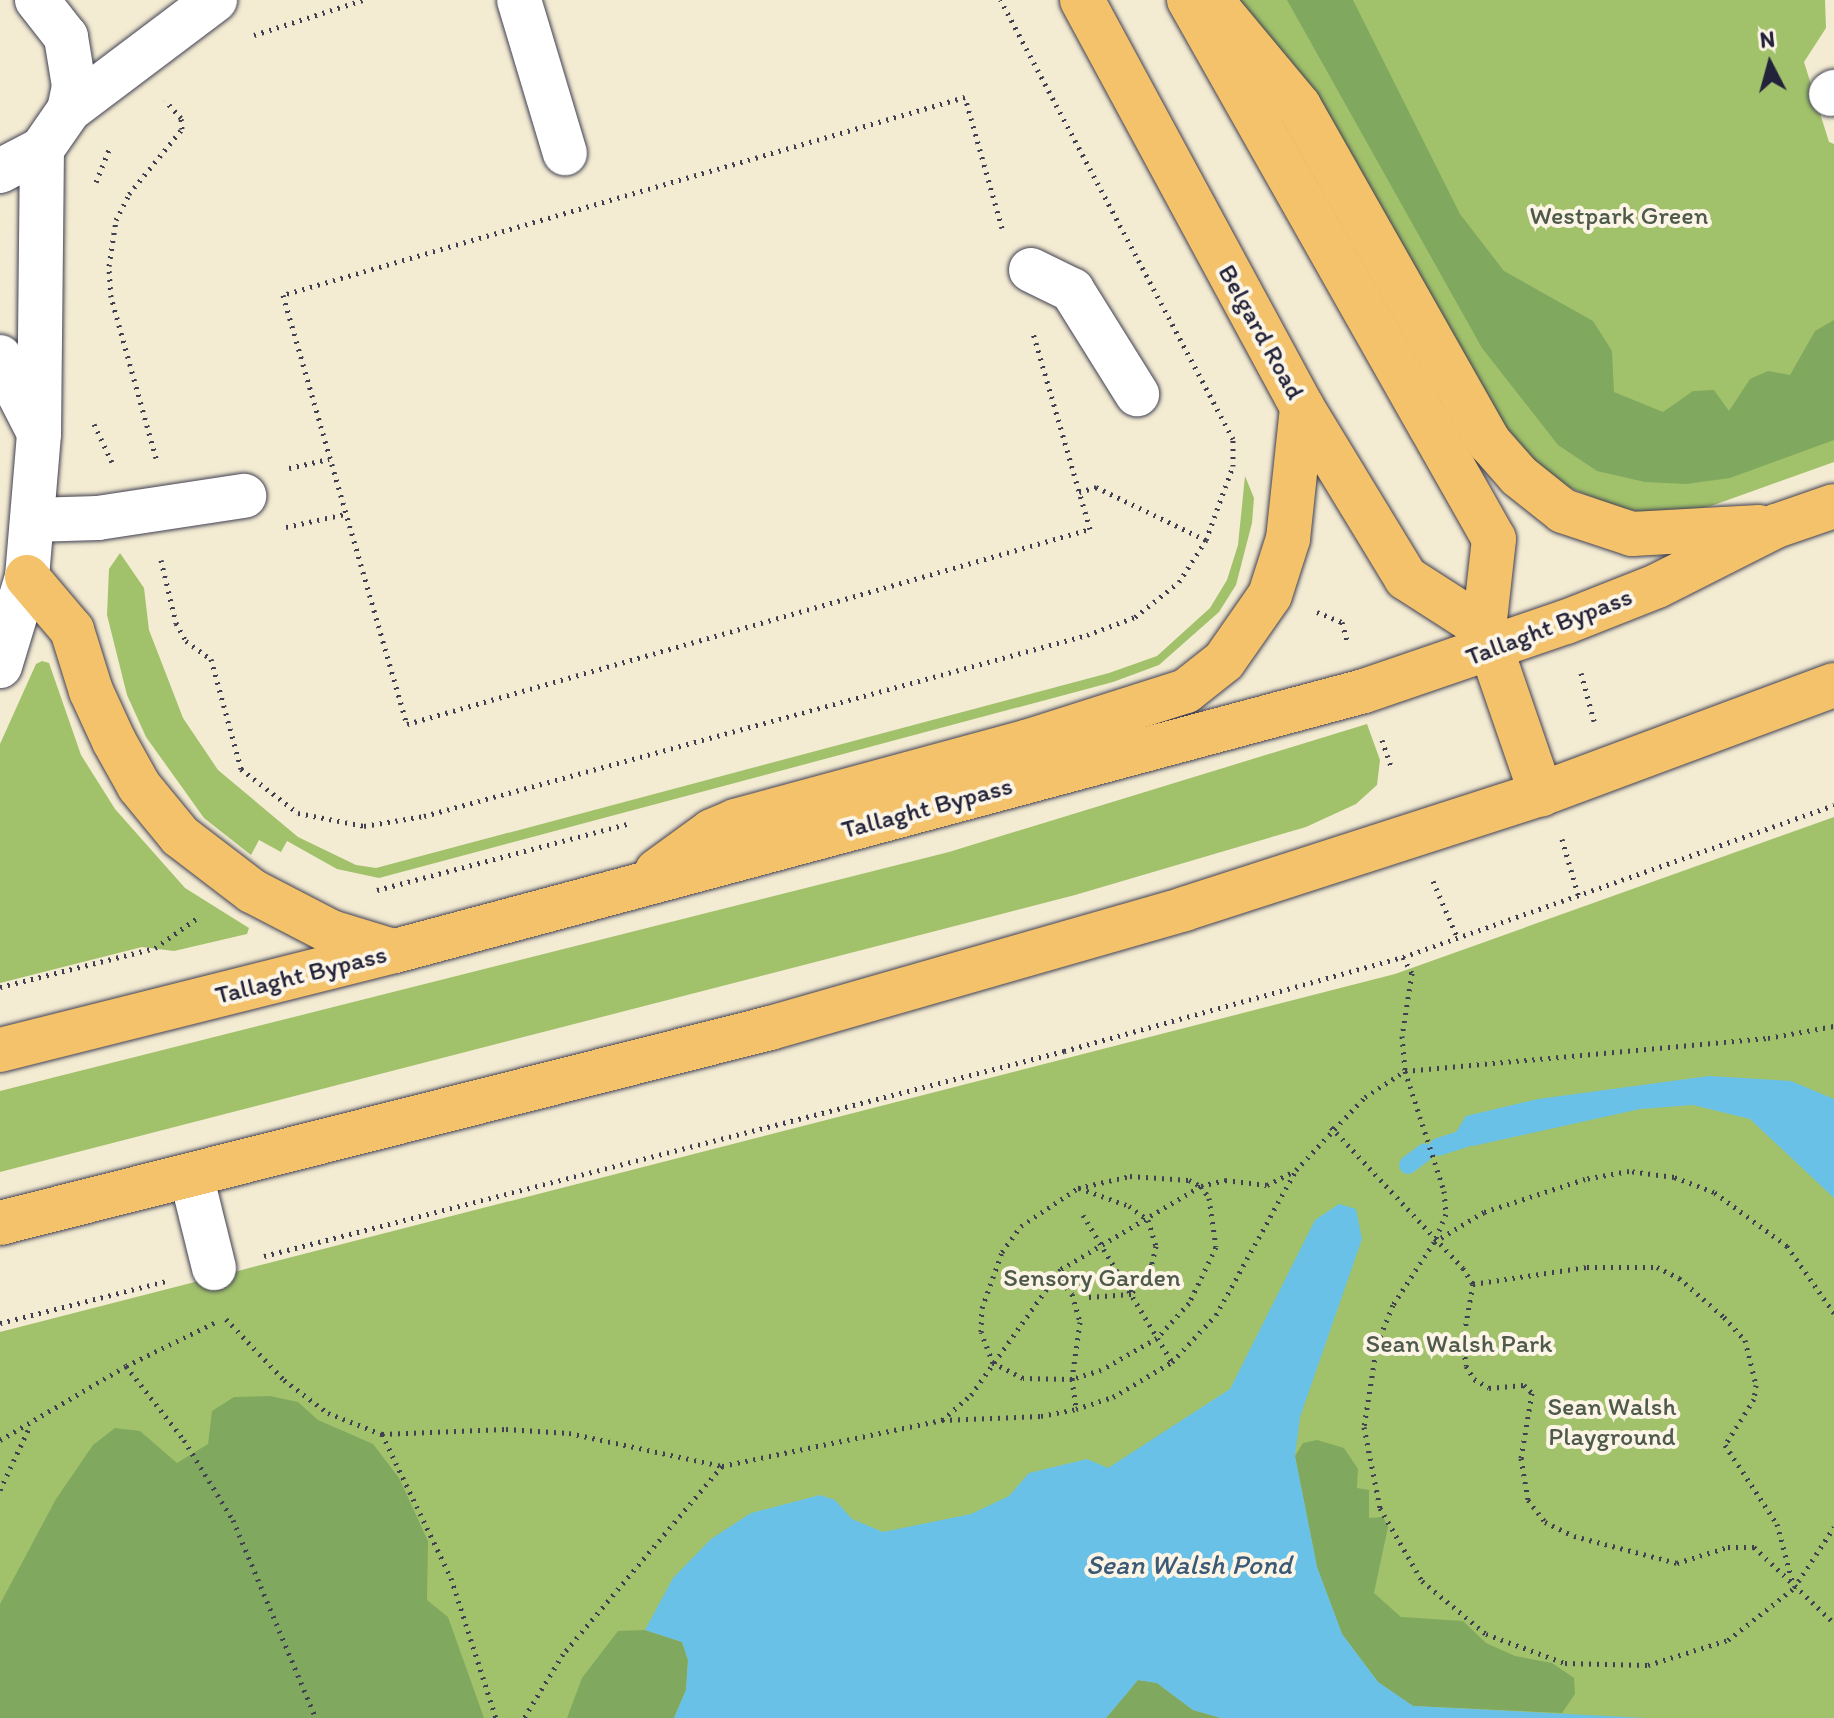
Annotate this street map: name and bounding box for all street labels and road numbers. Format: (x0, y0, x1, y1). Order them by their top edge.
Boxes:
street label: Belgard Road (1211, 259, 1311, 405)
street label: Tallaght Bypass (1462, 581, 1636, 673)
street label: Tallaght Bypass (839, 770, 1015, 846)
street label: Tallaght Bypass (213, 939, 389, 1011)

